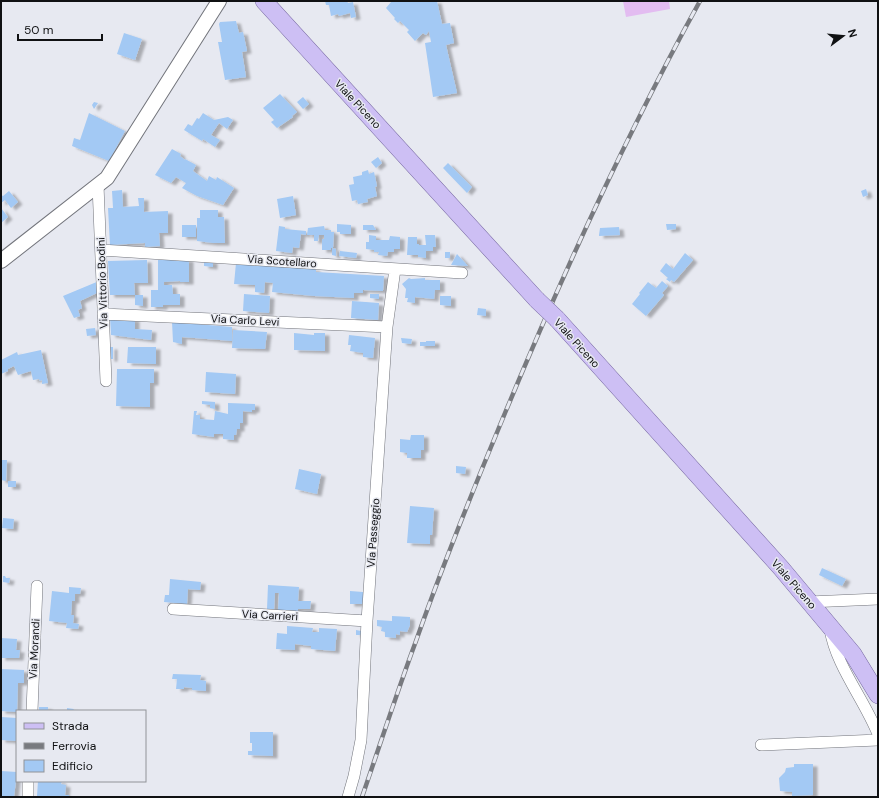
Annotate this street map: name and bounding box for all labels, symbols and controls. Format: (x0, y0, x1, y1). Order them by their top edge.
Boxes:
scale bar (18, 16, 102, 42)
north arrow (823, 16, 863, 56)
text: 50 m (24, 22, 53, 38)
text: N (845, 27, 860, 39)
street label: Viale Piceno (332, 77, 384, 131)
street label: Via Vittorio Bodini (93, 237, 111, 329)
street label: Via Scotellaro (247, 252, 317, 270)
street label: Via Carlo Levi (210, 311, 280, 329)
street label: Viale Piceno (551, 315, 603, 371)
street label: Via Passeggio (364, 498, 382, 568)
street label: Viale Piceno (768, 556, 820, 612)
street label: Via Carrieri (241, 607, 299, 623)
street label: Via Morandi (25, 618, 43, 680)
legend (16, 710, 146, 782)
text: Strada (52, 718, 89, 734)
text: Ferrovia (52, 738, 96, 754)
text: Edificio (52, 758, 93, 774)

